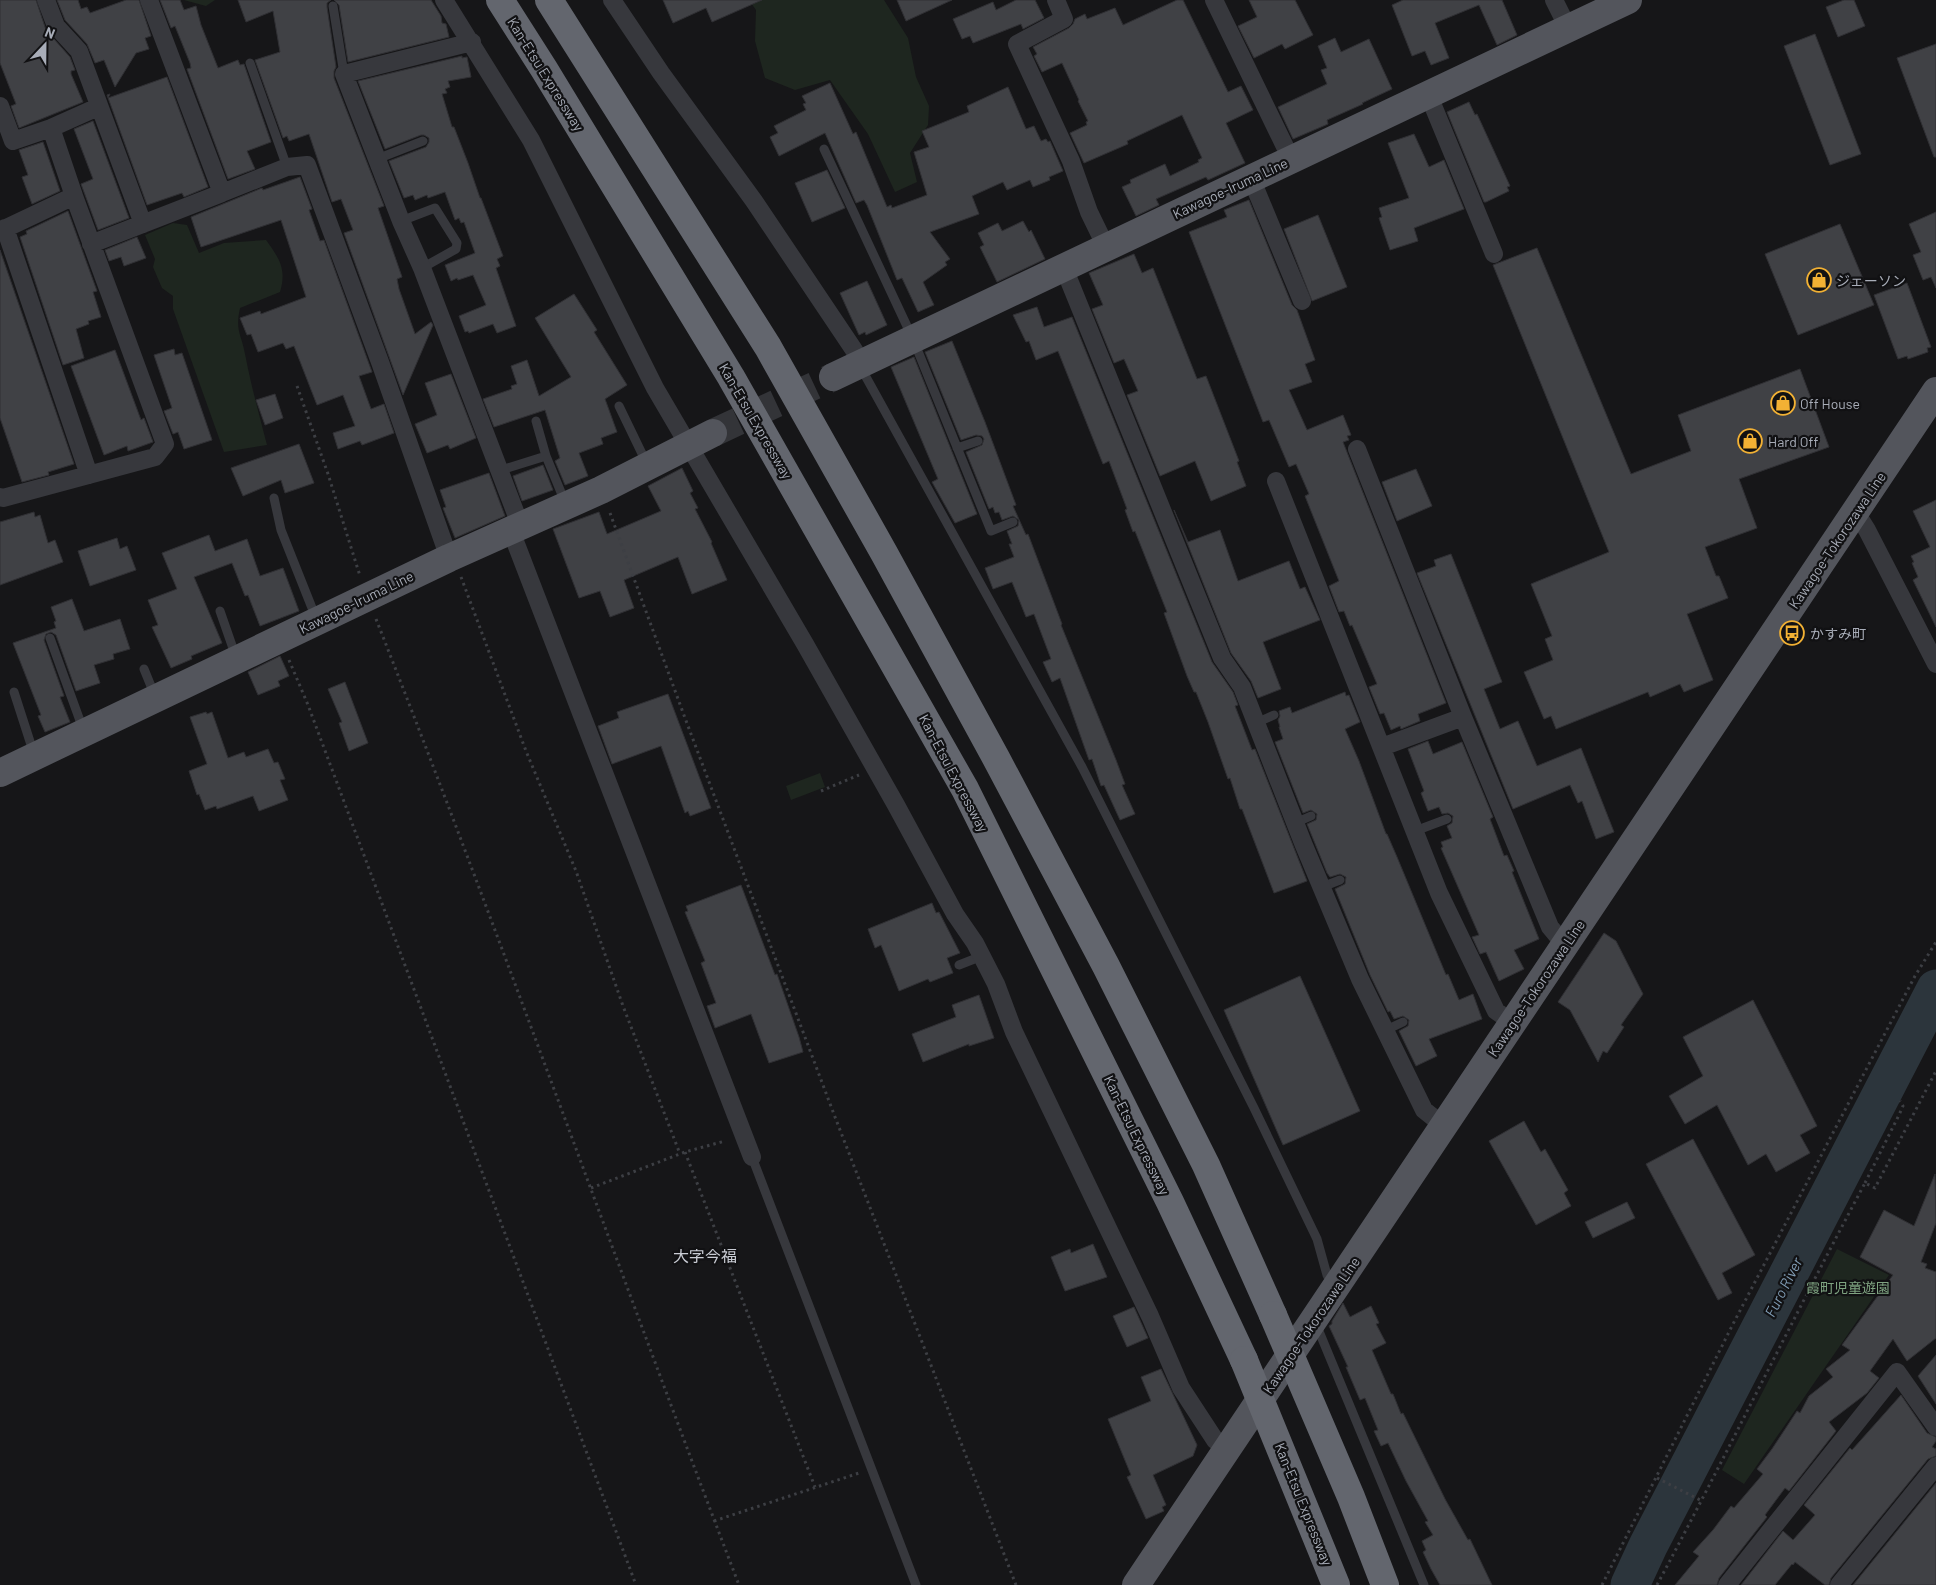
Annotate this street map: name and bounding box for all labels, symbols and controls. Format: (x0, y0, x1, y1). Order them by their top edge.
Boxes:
street label: Kan-Etsu Expressway (504, 14, 588, 134)
north arrow (20, 20, 70, 70)
text: N (43, 23, 58, 42)
street label: Kawagoe-Iruma Line (1170, 154, 1290, 222)
shop icon: ジェーソン (1806, 267, 1832, 293)
place label: ジェーソン (1836, 272, 1906, 289)
street label: Kan-Etsu Expressway (716, 360, 796, 482)
shop icon: Off House (1770, 390, 1796, 416)
place label: Off House (1800, 395, 1860, 412)
shop icon: Hard Off (1737, 428, 1763, 454)
place label: Hard Off (1768, 433, 1818, 450)
street label: Kawagoe-Tokorozawa Line (1785, 468, 1889, 612)
street label: Kawagoe-Iruma Line (296, 567, 416, 637)
bus stop icon: かすみ町 (1779, 620, 1805, 646)
place label: かすみ町 (1810, 625, 1866, 642)
street label: Kan-Etsu Expressway (916, 711, 992, 835)
street label: Kawagoe-Tokorozawa Line (1484, 916, 1588, 1060)
street label: Kan-Etsu Expressway (1101, 1072, 1174, 1198)
district label: 大字今福 (673, 1246, 737, 1265)
street label: Kawagoe-Tokorozawa Line (1259, 1253, 1363, 1397)
water label: Furo River (1760, 1254, 1806, 1320)
park label: 霞町児童遊園 (1806, 1279, 1890, 1296)
street label: Kan-Etsu Expressway (1272, 1440, 1337, 1568)

